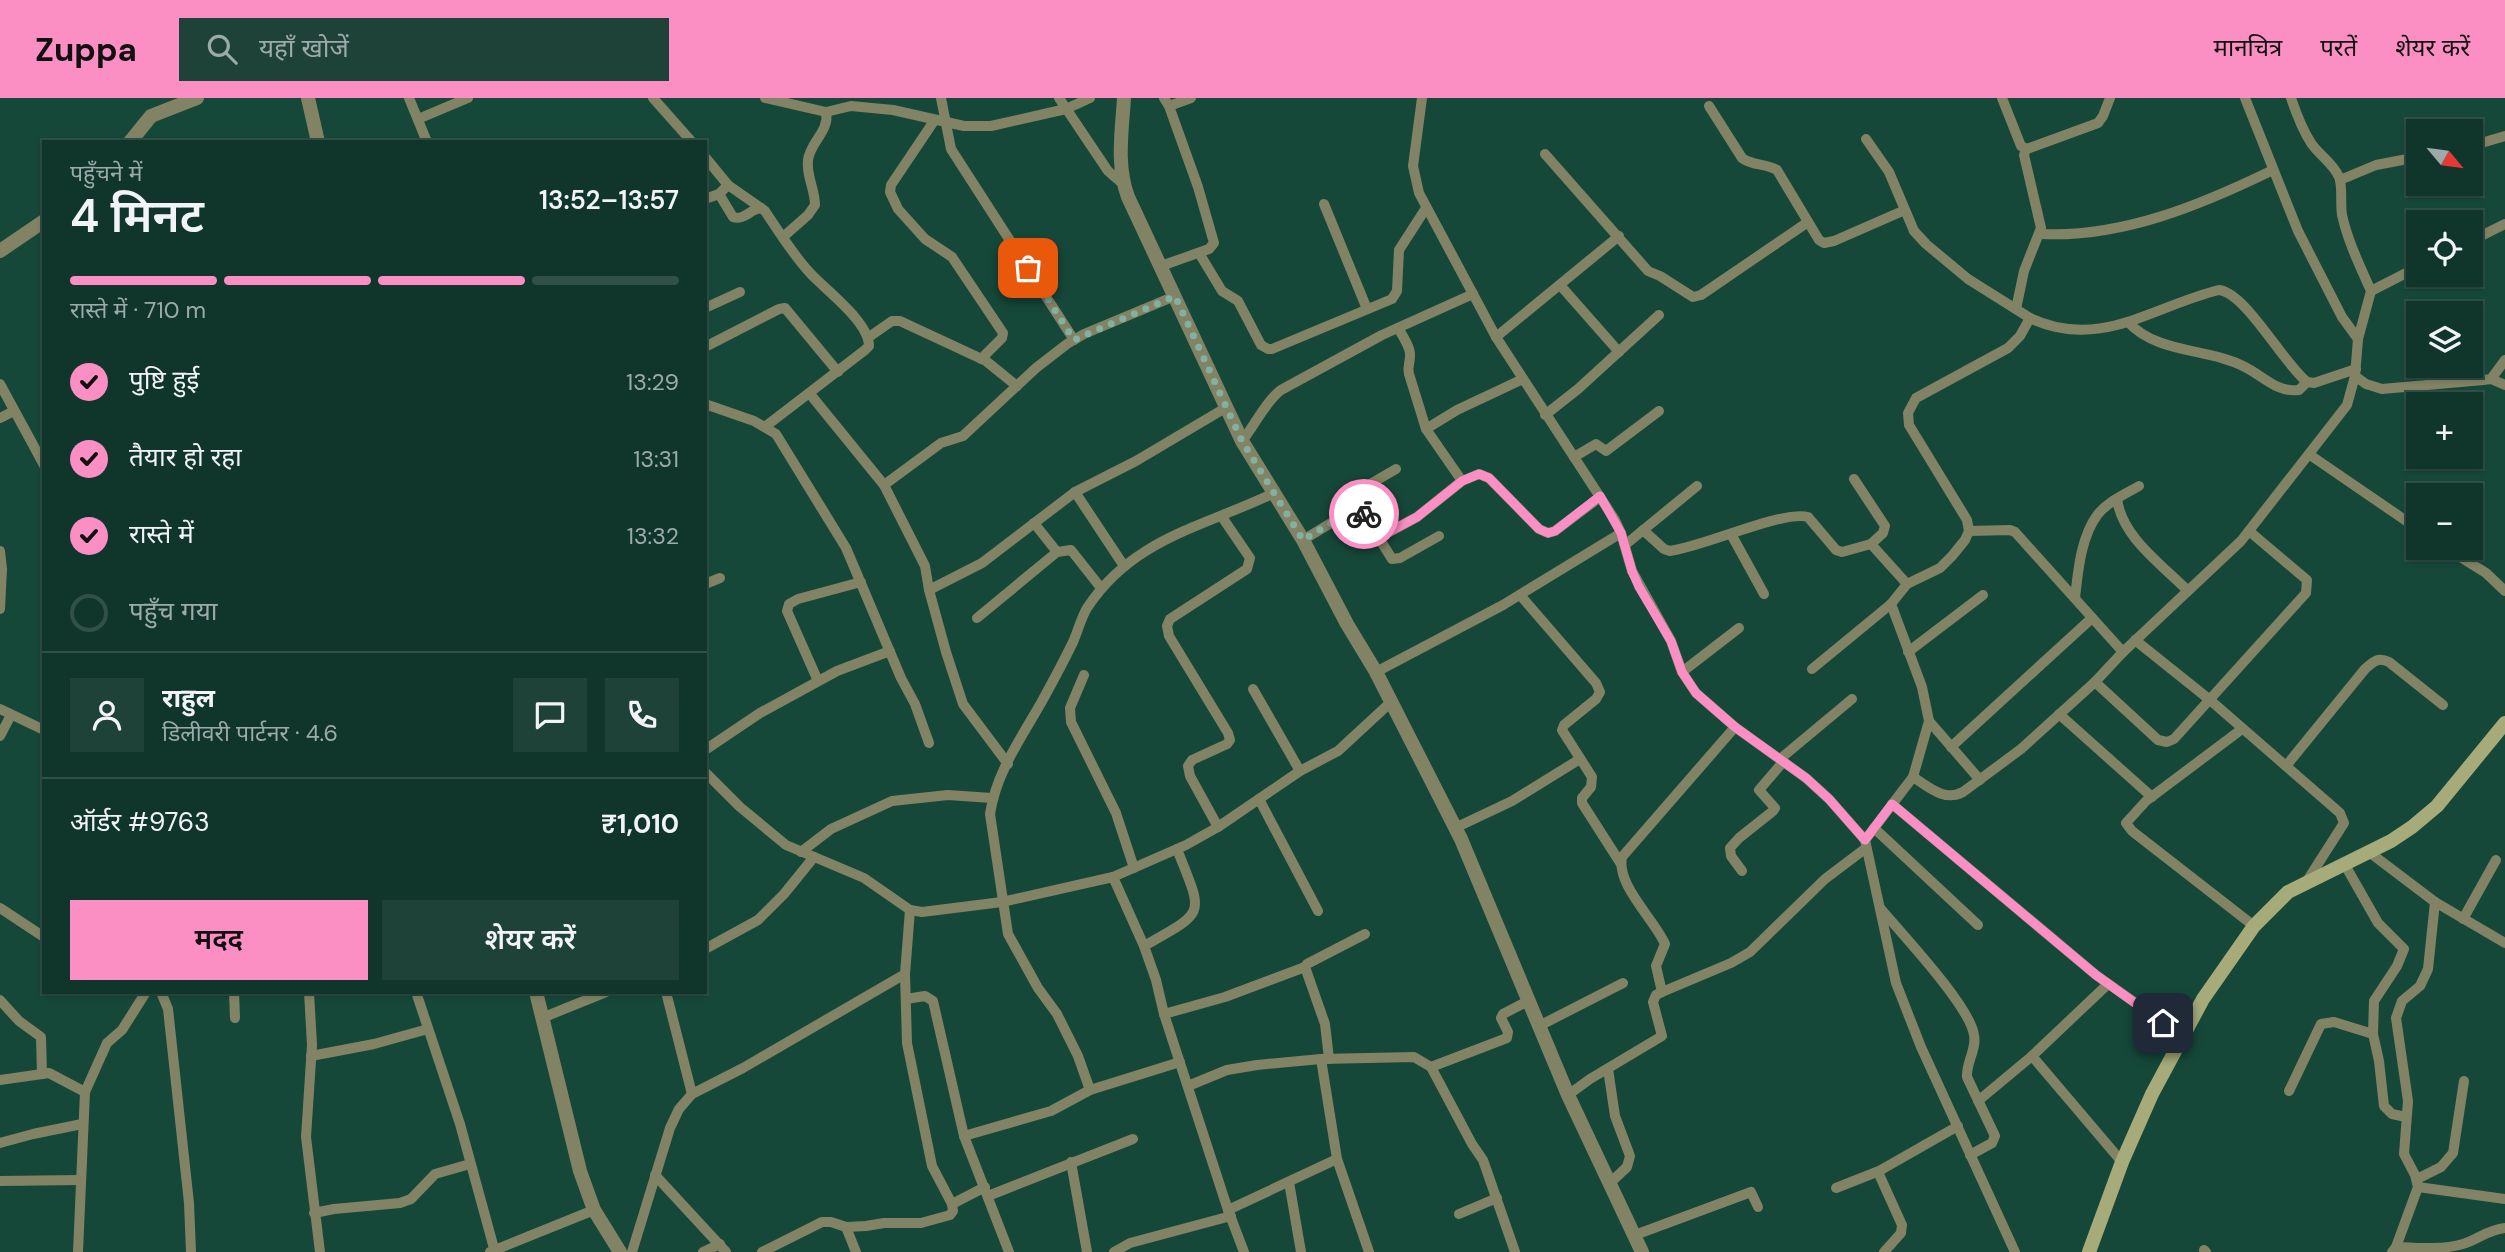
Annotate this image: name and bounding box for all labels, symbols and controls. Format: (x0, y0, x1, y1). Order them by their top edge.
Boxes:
search box (179, 18, 669, 81)
text: Zuppa (35, 28, 137, 71)
icon: search (203, 30, 241, 68)
text: यहाँ खोजें (259, 31, 349, 65)
text: मानचित्र (2214, 32, 2282, 63)
text: परतें (2320, 32, 2357, 63)
text: शेयर करें (2395, 32, 2470, 63)
north arrow (2406, 119, 2483, 196)
map controls (2406, 119, 2483, 560)
text: पहुँचने में (70, 158, 143, 188)
text: 13:52–13:57 (539, 183, 679, 217)
text: 4 मिनट (70, 186, 204, 246)
button: locate (2406, 210, 2483, 287)
pin (998, 238, 1058, 298)
icon: bag (1009, 249, 1047, 287)
text: रास्ते में · 710 m (70, 295, 206, 325)
button: layers (2406, 301, 2483, 378)
icon: check (70, 363, 108, 401)
text: पुष्टि हुई (129, 363, 199, 397)
text: 13:29 (626, 367, 679, 397)
button: + (2406, 392, 2483, 469)
icon: check (70, 440, 108, 478)
text: तैयार हो रहा (129, 440, 242, 474)
text: 13:31 (633, 444, 679, 474)
courier (1329, 479, 1399, 549)
button: − (2406, 483, 2483, 560)
icon: bike (1345, 495, 1383, 533)
icon: check (70, 517, 108, 555)
text: रास्ते में (129, 517, 194, 551)
text: 13:32 (627, 521, 679, 551)
text: पहुँच गया (129, 594, 217, 628)
button: person (70, 678, 144, 752)
button: chat (513, 678, 587, 752)
button: phone (605, 678, 679, 752)
text: राहुल (162, 681, 215, 715)
text: डिलीवरी पार्टनर · 4.6 (162, 718, 338, 748)
text: ऑर्डर #9763 (70, 805, 210, 839)
text: ₹1,010 (601, 807, 679, 841)
button: मदद (70, 900, 368, 980)
button: शेयर करें (382, 900, 679, 980)
pin (2133, 993, 2193, 1053)
icon: home (2144, 1004, 2182, 1042)

